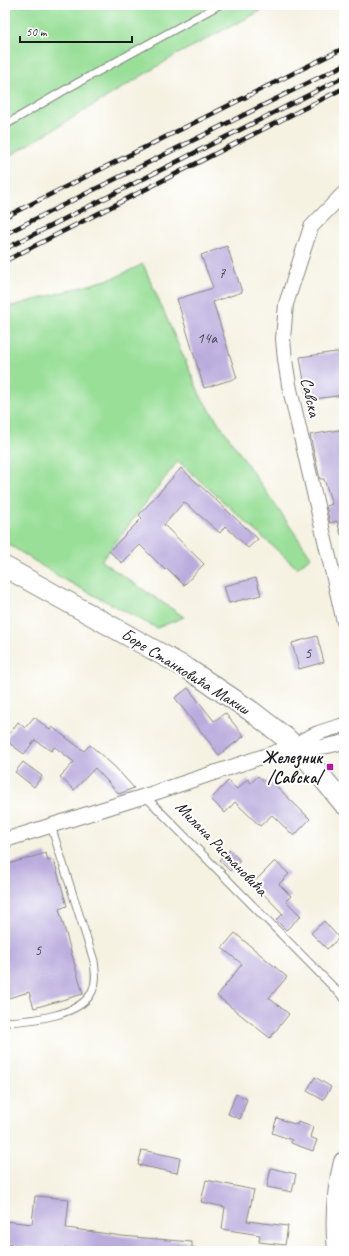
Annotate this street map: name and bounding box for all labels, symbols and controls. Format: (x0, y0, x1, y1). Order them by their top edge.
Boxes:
scale bar (20, 18, 132, 44)
text: 50 m (26, 24, 48, 40)
house number: 7 (219, 264, 227, 283)
house number: 14a (197, 329, 218, 348)
street label: Савска (296, 375, 325, 420)
street label: Боре Станковића Макиш (118, 623, 255, 720)
house number: 5 (305, 644, 313, 663)
place label: Железник /Савска/ (262, 747, 325, 788)
marker: Железник /Савска/ (325, 762, 335, 772)
street label: Милана Ристановића (171, 796, 273, 901)
house number: 5 (35, 941, 43, 960)

